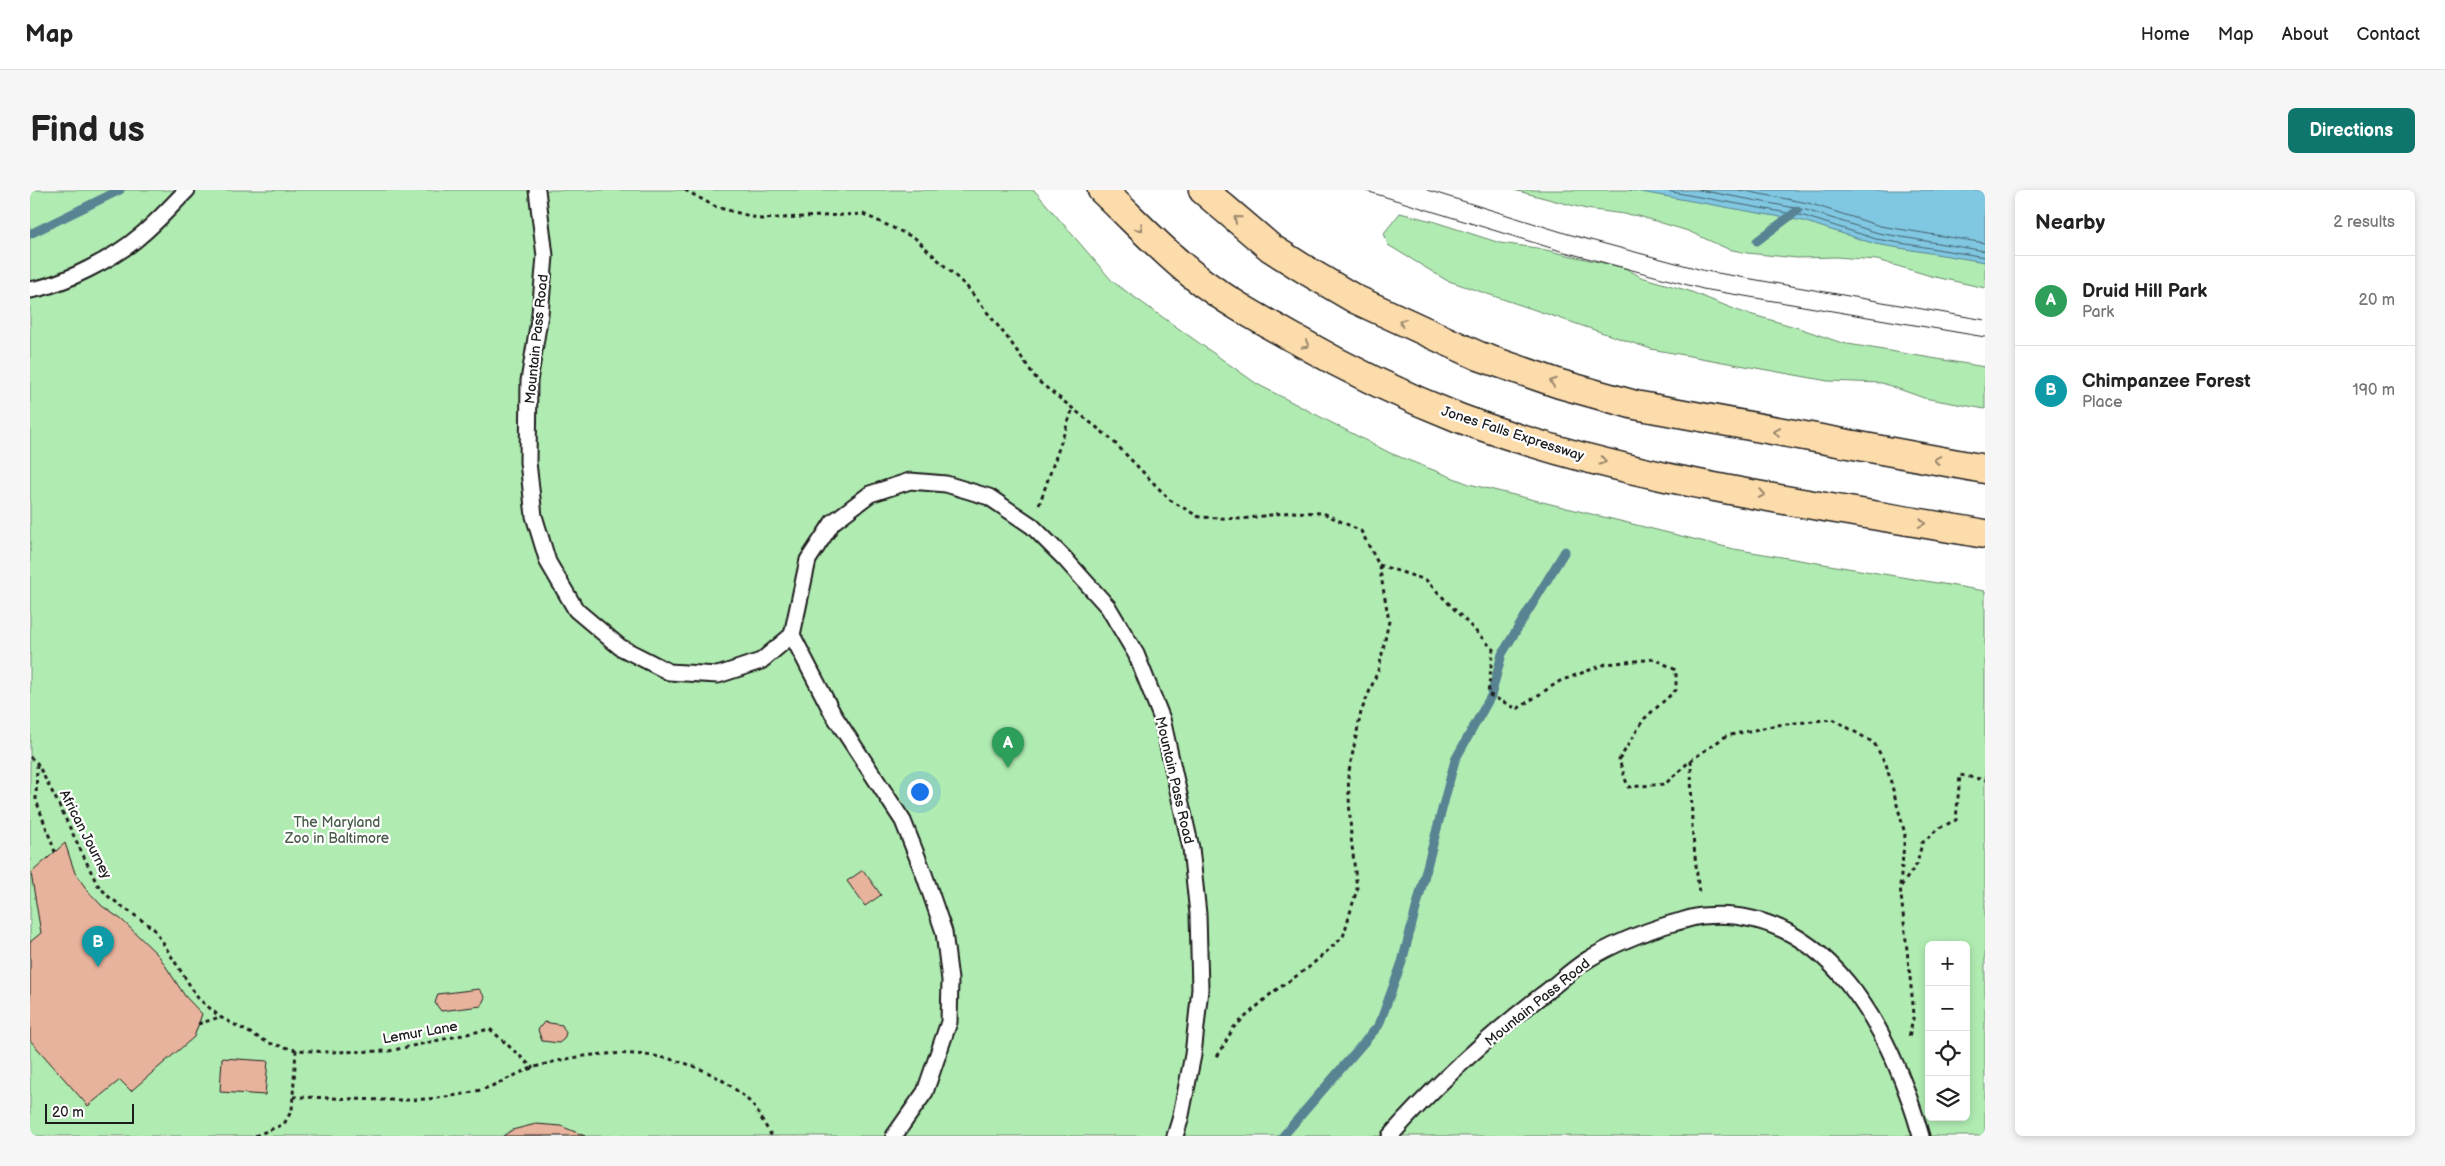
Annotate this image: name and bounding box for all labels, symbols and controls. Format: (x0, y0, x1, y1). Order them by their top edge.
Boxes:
text: Map (25, 20, 73, 49)
text: Home (2141, 24, 2190, 45)
text: Map (2218, 24, 2254, 45)
text: About (2282, 24, 2329, 45)
text: Contact (2357, 24, 2420, 45)
button: Directions (2288, 108, 2415, 153)
text: Find us (30, 109, 145, 152)
text: Nearby (2035, 210, 2105, 235)
text: 2 results (2333, 213, 2395, 232)
one-way arrow (1234, 216, 1243, 225)
one-way arrow (1134, 222, 1143, 231)
street label: Mountain Pass Road (521, 274, 552, 405)
text: Druid Hill Park (2082, 280, 2207, 303)
text: A (2046, 291, 2056, 310)
text: 20 m (2359, 291, 2395, 310)
text: Park (2082, 303, 2114, 322)
one-way arrow (1398, 318, 1407, 328)
one-way arrow (1300, 339, 1309, 349)
text: Chimpanzee Forest (2082, 370, 2251, 393)
one-way arrow (1549, 378, 1557, 388)
text: B (2045, 381, 2057, 400)
text: 190 m (2353, 381, 2395, 400)
text: Place (2082, 393, 2123, 412)
street label: Jones Falls Expressway (1439, 402, 1587, 465)
one-way arrow (1773, 427, 1781, 437)
one-way arrow (1598, 455, 1607, 466)
one-way arrow (1933, 456, 1941, 466)
one-way arrow (1758, 489, 1766, 499)
one-way arrow (1918, 517, 1926, 527)
street label: Mountain Pass Road (1152, 715, 1197, 845)
pin: A (992, 727, 1024, 768)
your location (907, 779, 933, 805)
street label: African Journey (56, 787, 116, 882)
park label: The Maryland Zoo in Baltimore (284, 814, 389, 847)
pin: B (82, 926, 114, 967)
map controls (1925, 941, 1970, 1121)
button: + (1925, 941, 1970, 986)
street label: Mountain Pass Road (1481, 955, 1593, 1050)
button: − (1925, 986, 1970, 1031)
street label: Lemur Lane (381, 1018, 459, 1047)
button: locate (1925, 1031, 1970, 1076)
button: layers (1925, 1076, 1970, 1121)
scale bar (45, 1101, 134, 1124)
text: 20 m (52, 1104, 84, 1121)

